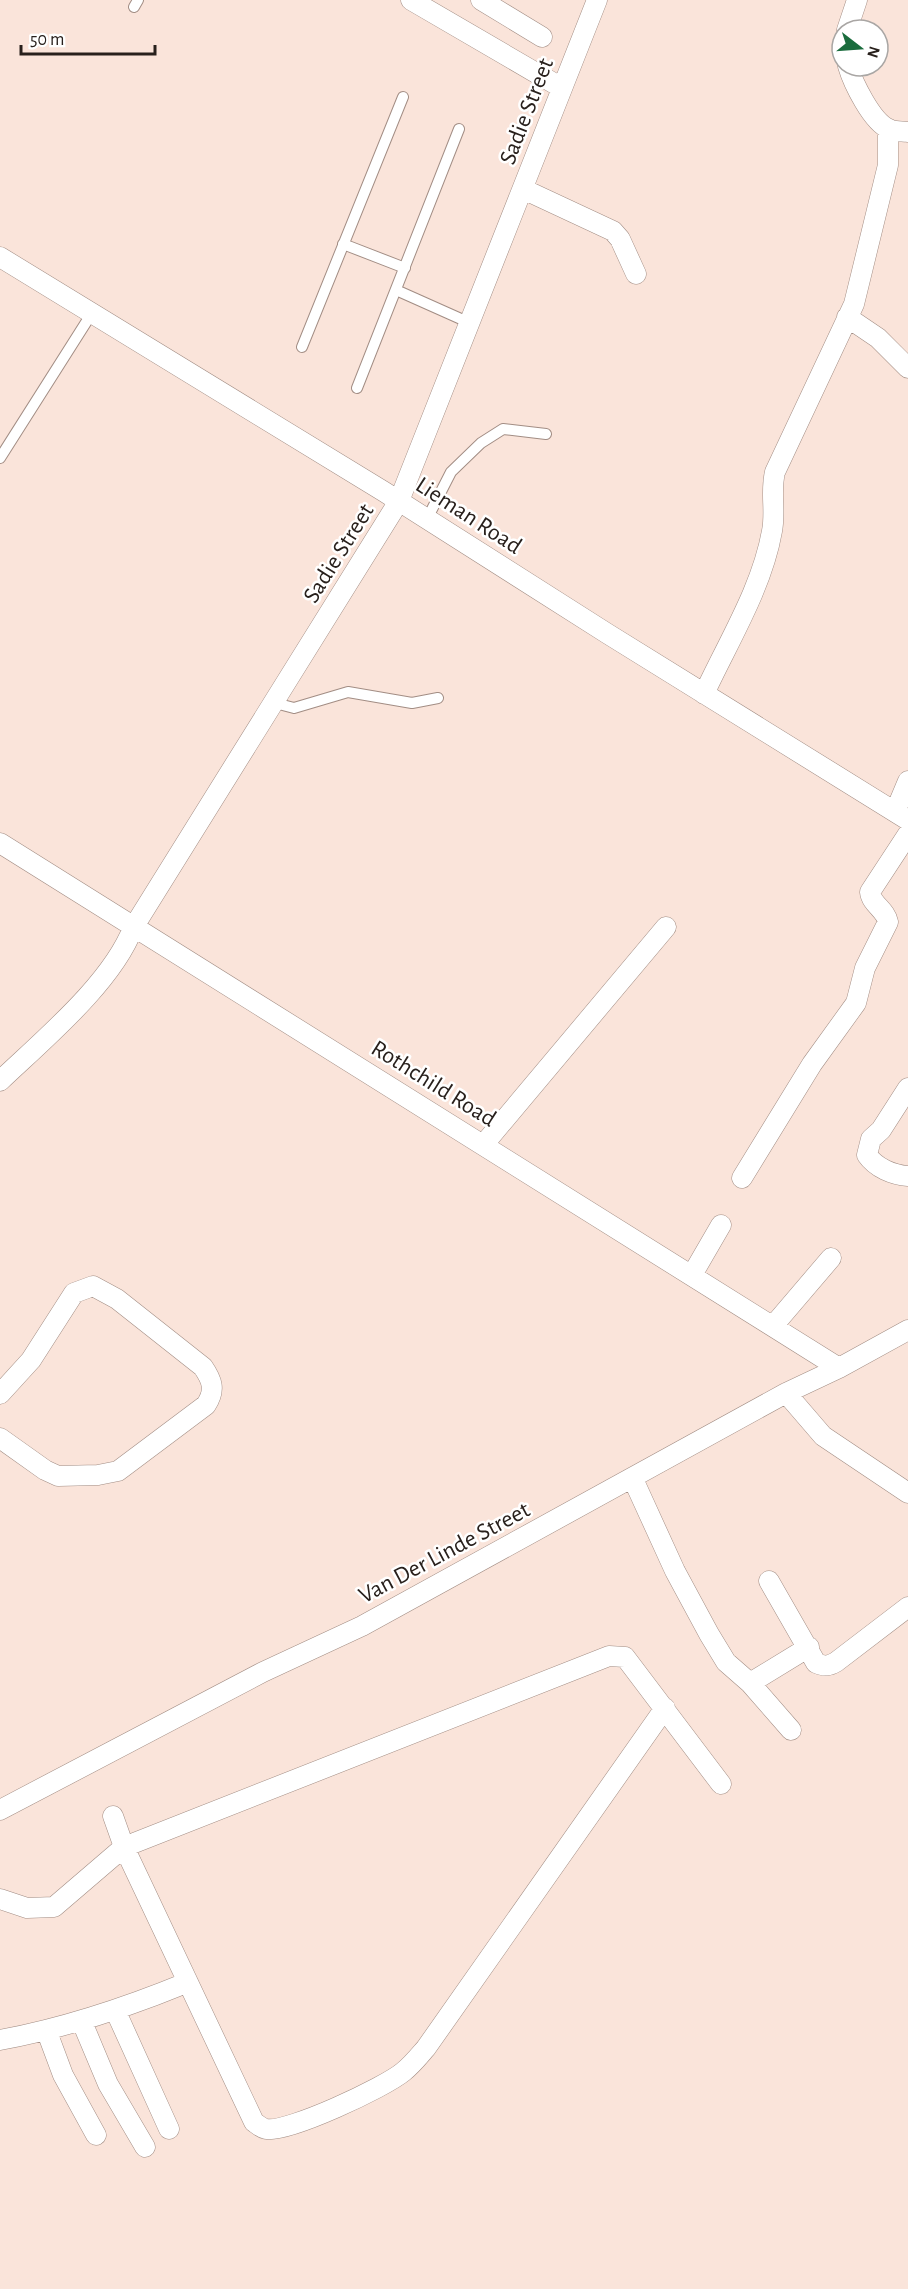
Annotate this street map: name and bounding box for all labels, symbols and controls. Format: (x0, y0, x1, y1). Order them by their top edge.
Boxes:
scale bar (21, 18, 154, 56)
north arrow (830, 18, 890, 78)
text: 50 m (30, 31, 64, 49)
text: N (864, 44, 883, 60)
street label: Sadie Street (496, 55, 558, 168)
street label: Lieman Road (411, 473, 526, 559)
street label: Sadie Street (299, 500, 379, 607)
street label: Rothchild Road (367, 1036, 500, 1132)
street label: Van Der Linde Street (355, 1498, 534, 1608)

